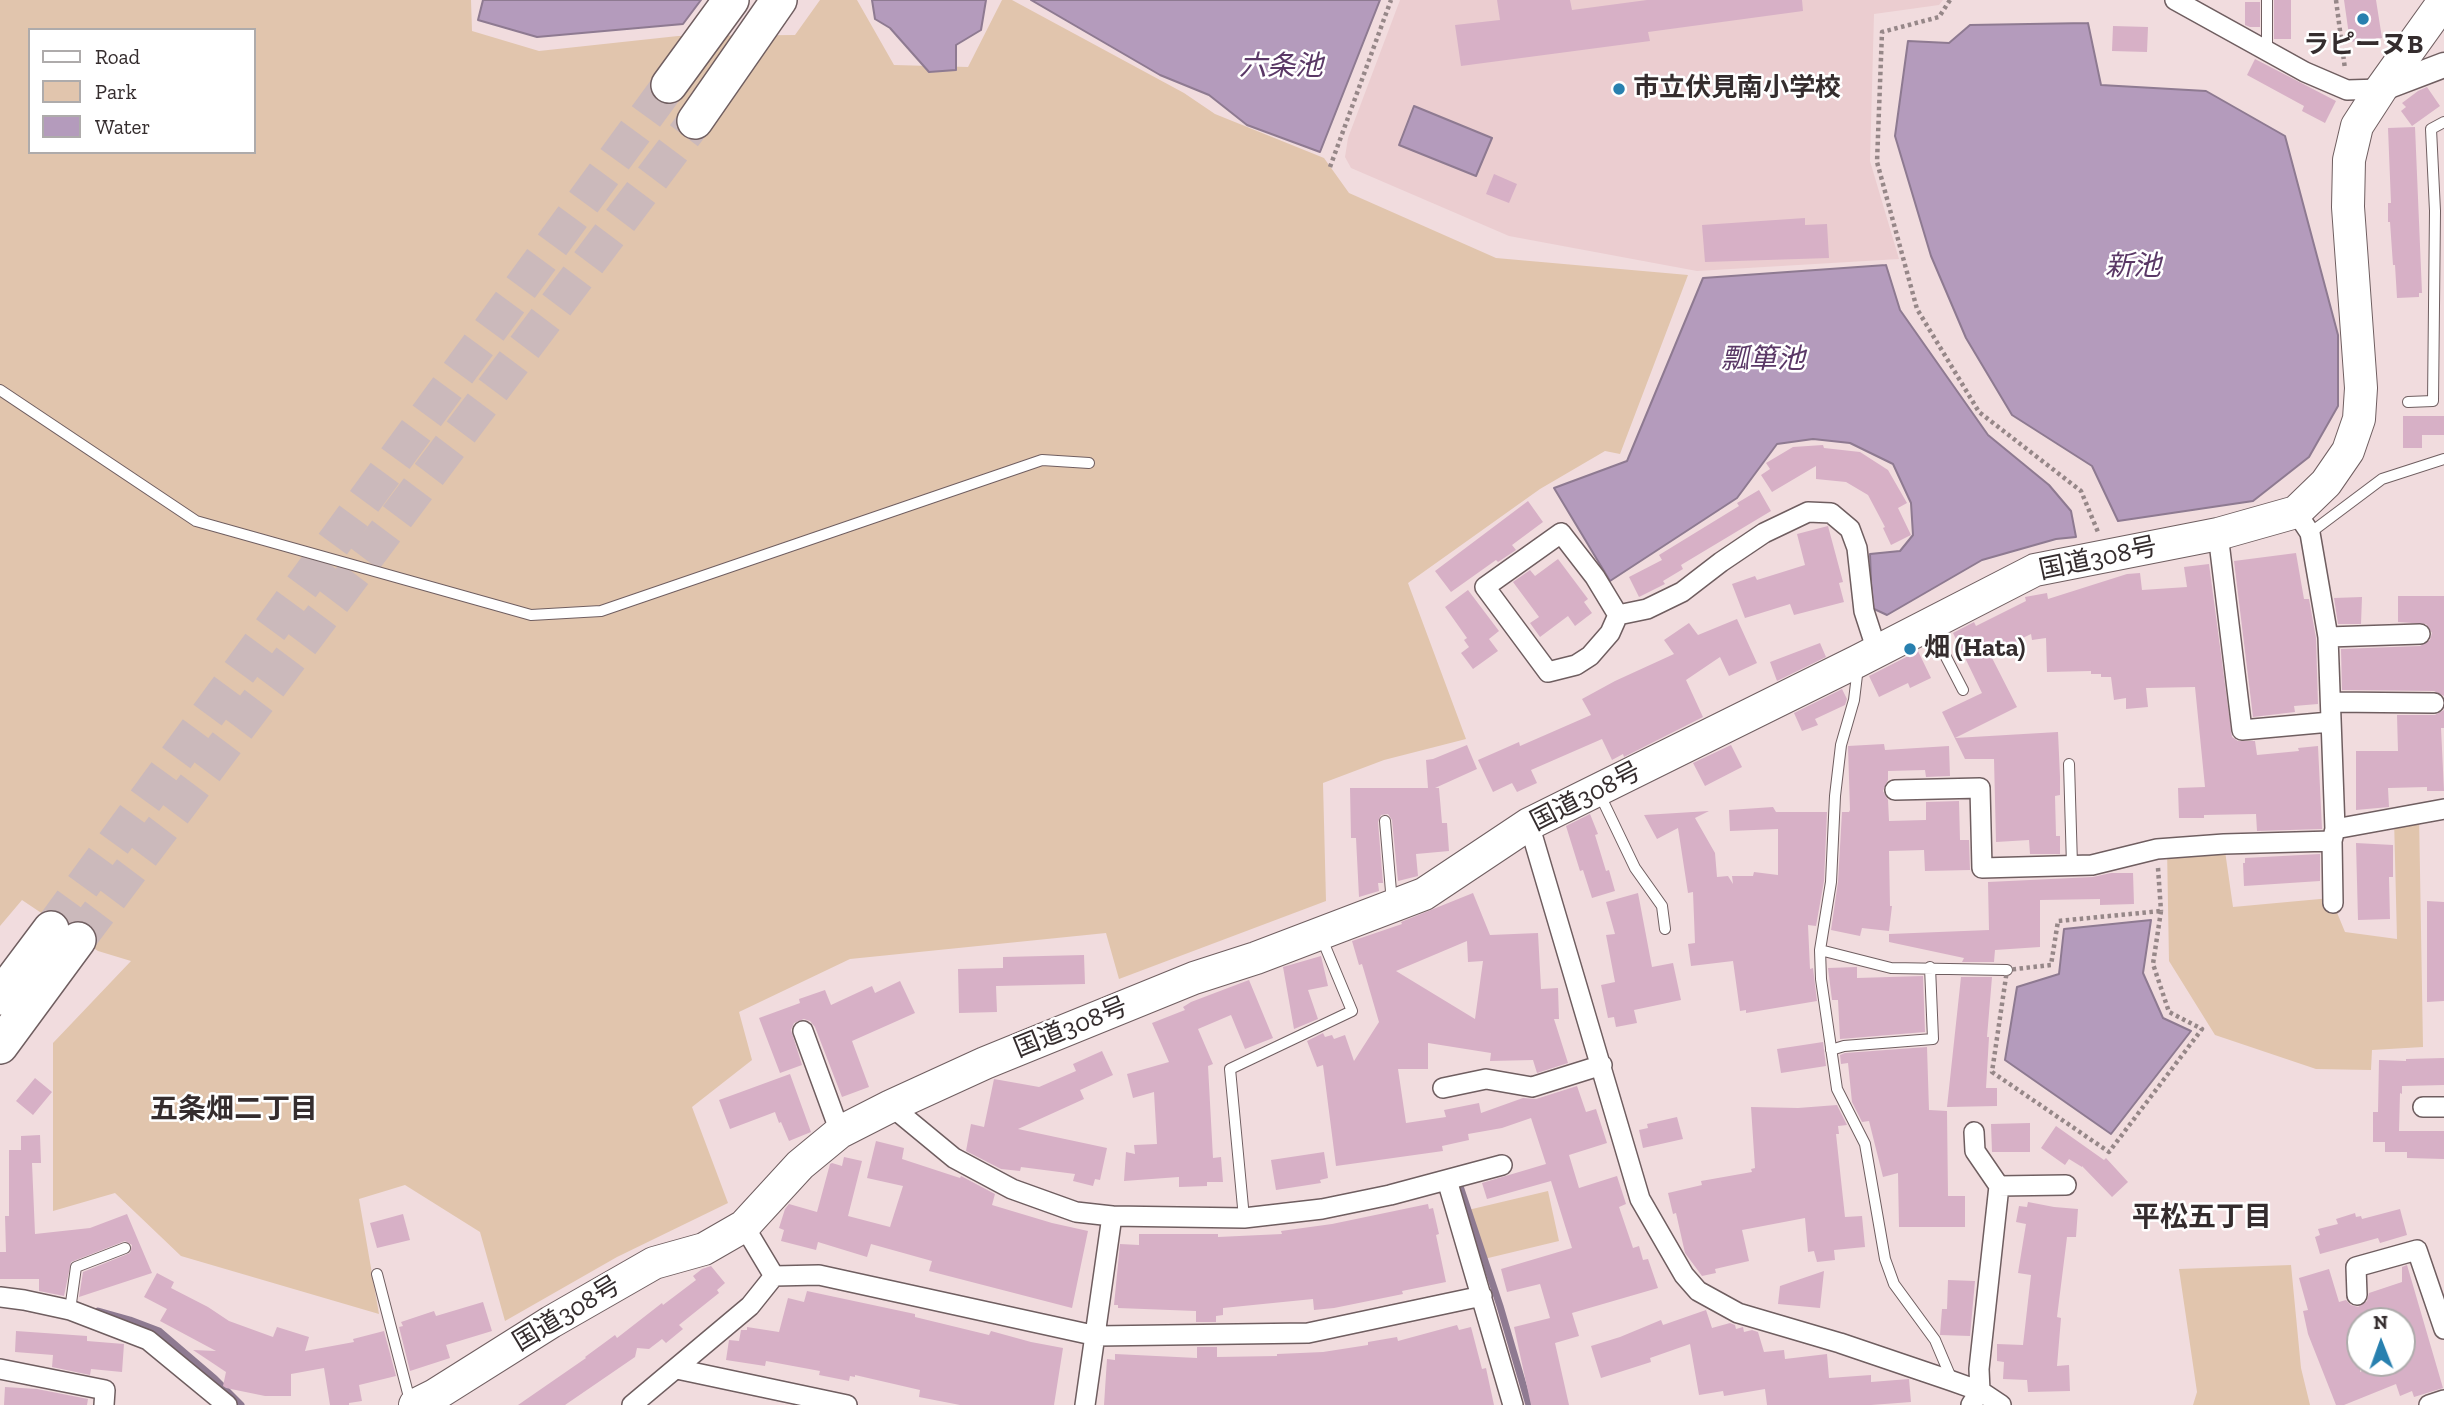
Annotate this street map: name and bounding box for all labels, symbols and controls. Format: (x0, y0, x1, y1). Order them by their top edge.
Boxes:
marker: ラピーヌB (2355, 11, 2371, 27)
legend (28, 28, 256, 154)
place label: ラピーヌB (2303, 30, 2423, 62)
text: Road (95, 44, 140, 69)
water label: 六条池 (1239, 50, 1323, 84)
place label: 市立伏見南小学校 (1633, 73, 1841, 105)
text: Park (95, 79, 137, 104)
marker: 市立伏見南小学校 (1611, 81, 1627, 97)
text: Water (95, 114, 150, 139)
water label: 新池 (2105, 250, 2161, 284)
water label: 瓢箪池 (1721, 343, 1805, 377)
street label: 国道308号 (2036, 531, 2160, 587)
place label: 畑 (Hata) (1924, 633, 2025, 665)
marker: 畑 (Hata) (1902, 641, 1918, 657)
street label: 国道308号 (1526, 756, 1646, 838)
street label: 国道308号 (1010, 991, 1132, 1065)
district label: 五条畑二丁目 (150, 1093, 318, 1127)
district label: 平松五丁目 (2132, 1201, 2272, 1235)
street label: 国道308号 (508, 1270, 626, 1358)
north arrow (2346, 1307, 2416, 1377)
text: N (2373, 1311, 2388, 1334)

